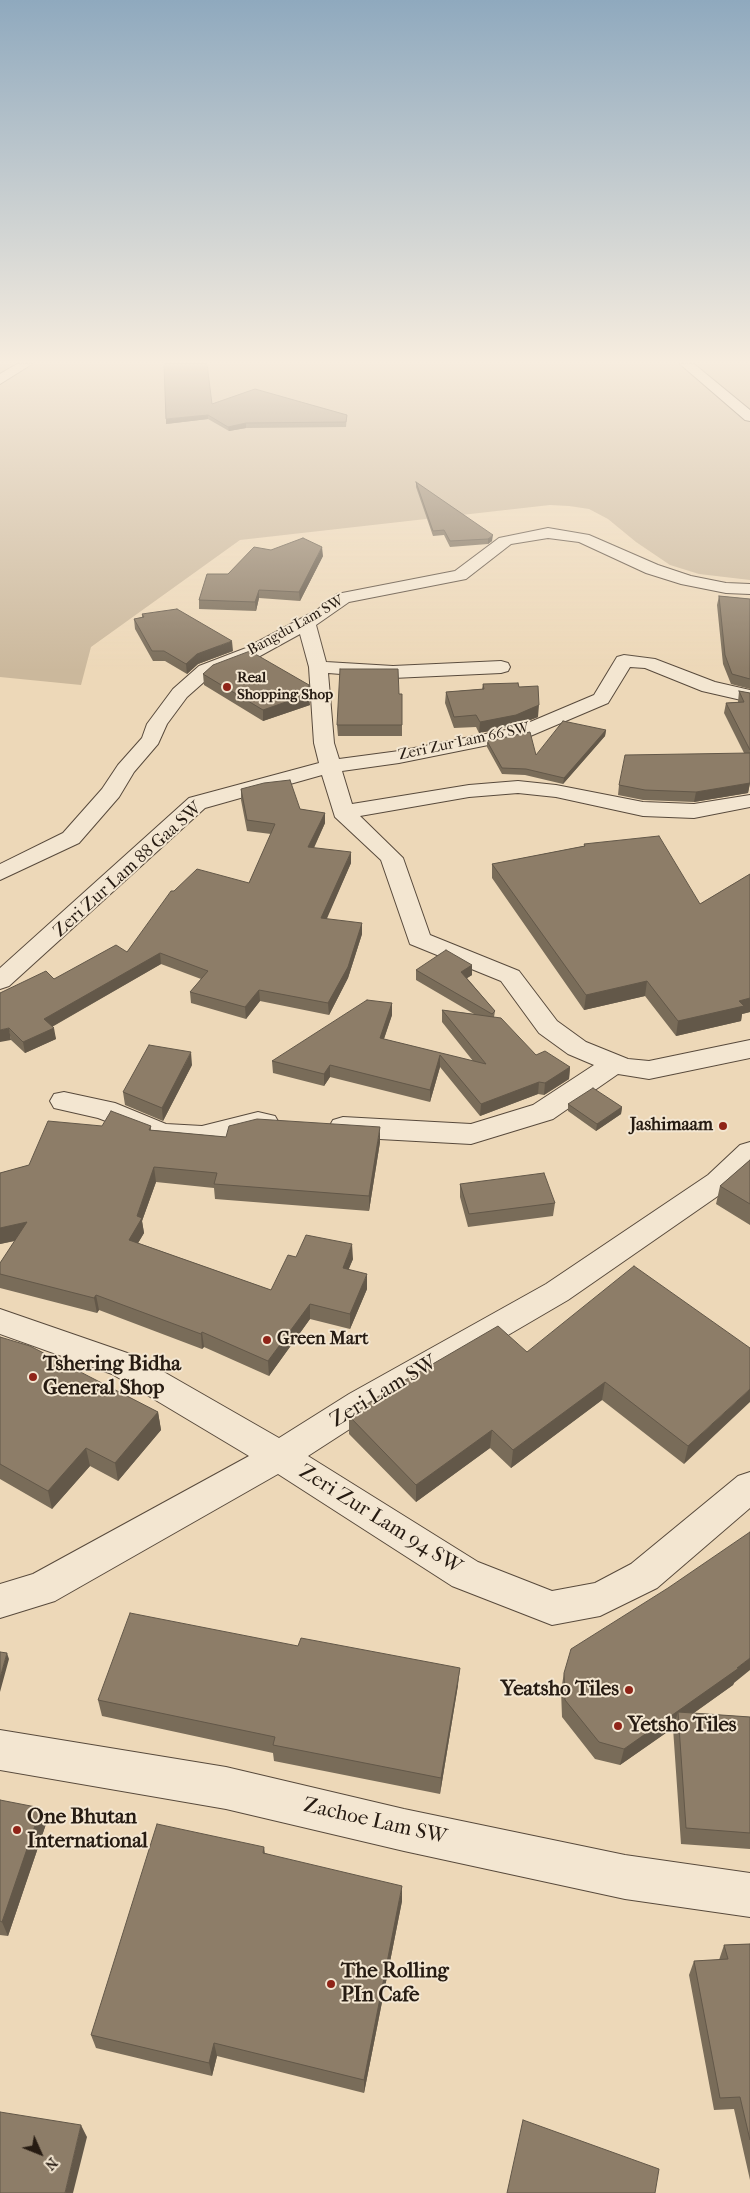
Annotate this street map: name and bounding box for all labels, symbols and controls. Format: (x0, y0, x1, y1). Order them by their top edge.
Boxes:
street label: Bangdu Lam SW (245, 592, 347, 660)
place label: Real Shopping Shop (237, 669, 333, 704)
marker: Real Shopping Shop (221, 681, 233, 693)
street label: Zeri Zur Lam 66 SW (397, 719, 531, 765)
street label: Zeri Zur Lam 88 Gaa SW (49, 798, 207, 942)
place label: Jashimaam (630, 1115, 713, 1137)
marker: Jashimaam (717, 1120, 729, 1132)
place label: Green Mart (277, 1329, 368, 1351)
marker: Green Mart (261, 1334, 273, 1346)
street label: Zeri Lam SW (326, 1350, 442, 1434)
place label: Tshering Bidha General Shop (43, 1352, 181, 1402)
marker: Tshering Bidha General Shop (27, 1371, 39, 1383)
street label: Zeri Zur Lam 94 SW (294, 1460, 466, 1580)
place label: Yeatsho Tiles (501, 1677, 619, 1703)
marker: Yeatsho Tiles (623, 1684, 635, 1696)
place label: Yetsho Tiles (628, 1713, 737, 1739)
marker: Yetsho Tiles (612, 1720, 624, 1732)
street label: Zachoe Lam SW (301, 1793, 449, 1851)
place label: One Bhutan International (27, 1805, 148, 1855)
marker: One Bhutan International (11, 1824, 23, 1836)
place label: The Rolling PIn Cafe (341, 1959, 449, 2009)
marker: The Rolling PIn Cafe (325, 1978, 337, 1990)
north arrow (15, 2128, 65, 2178)
text: N (41, 2154, 61, 2173)

